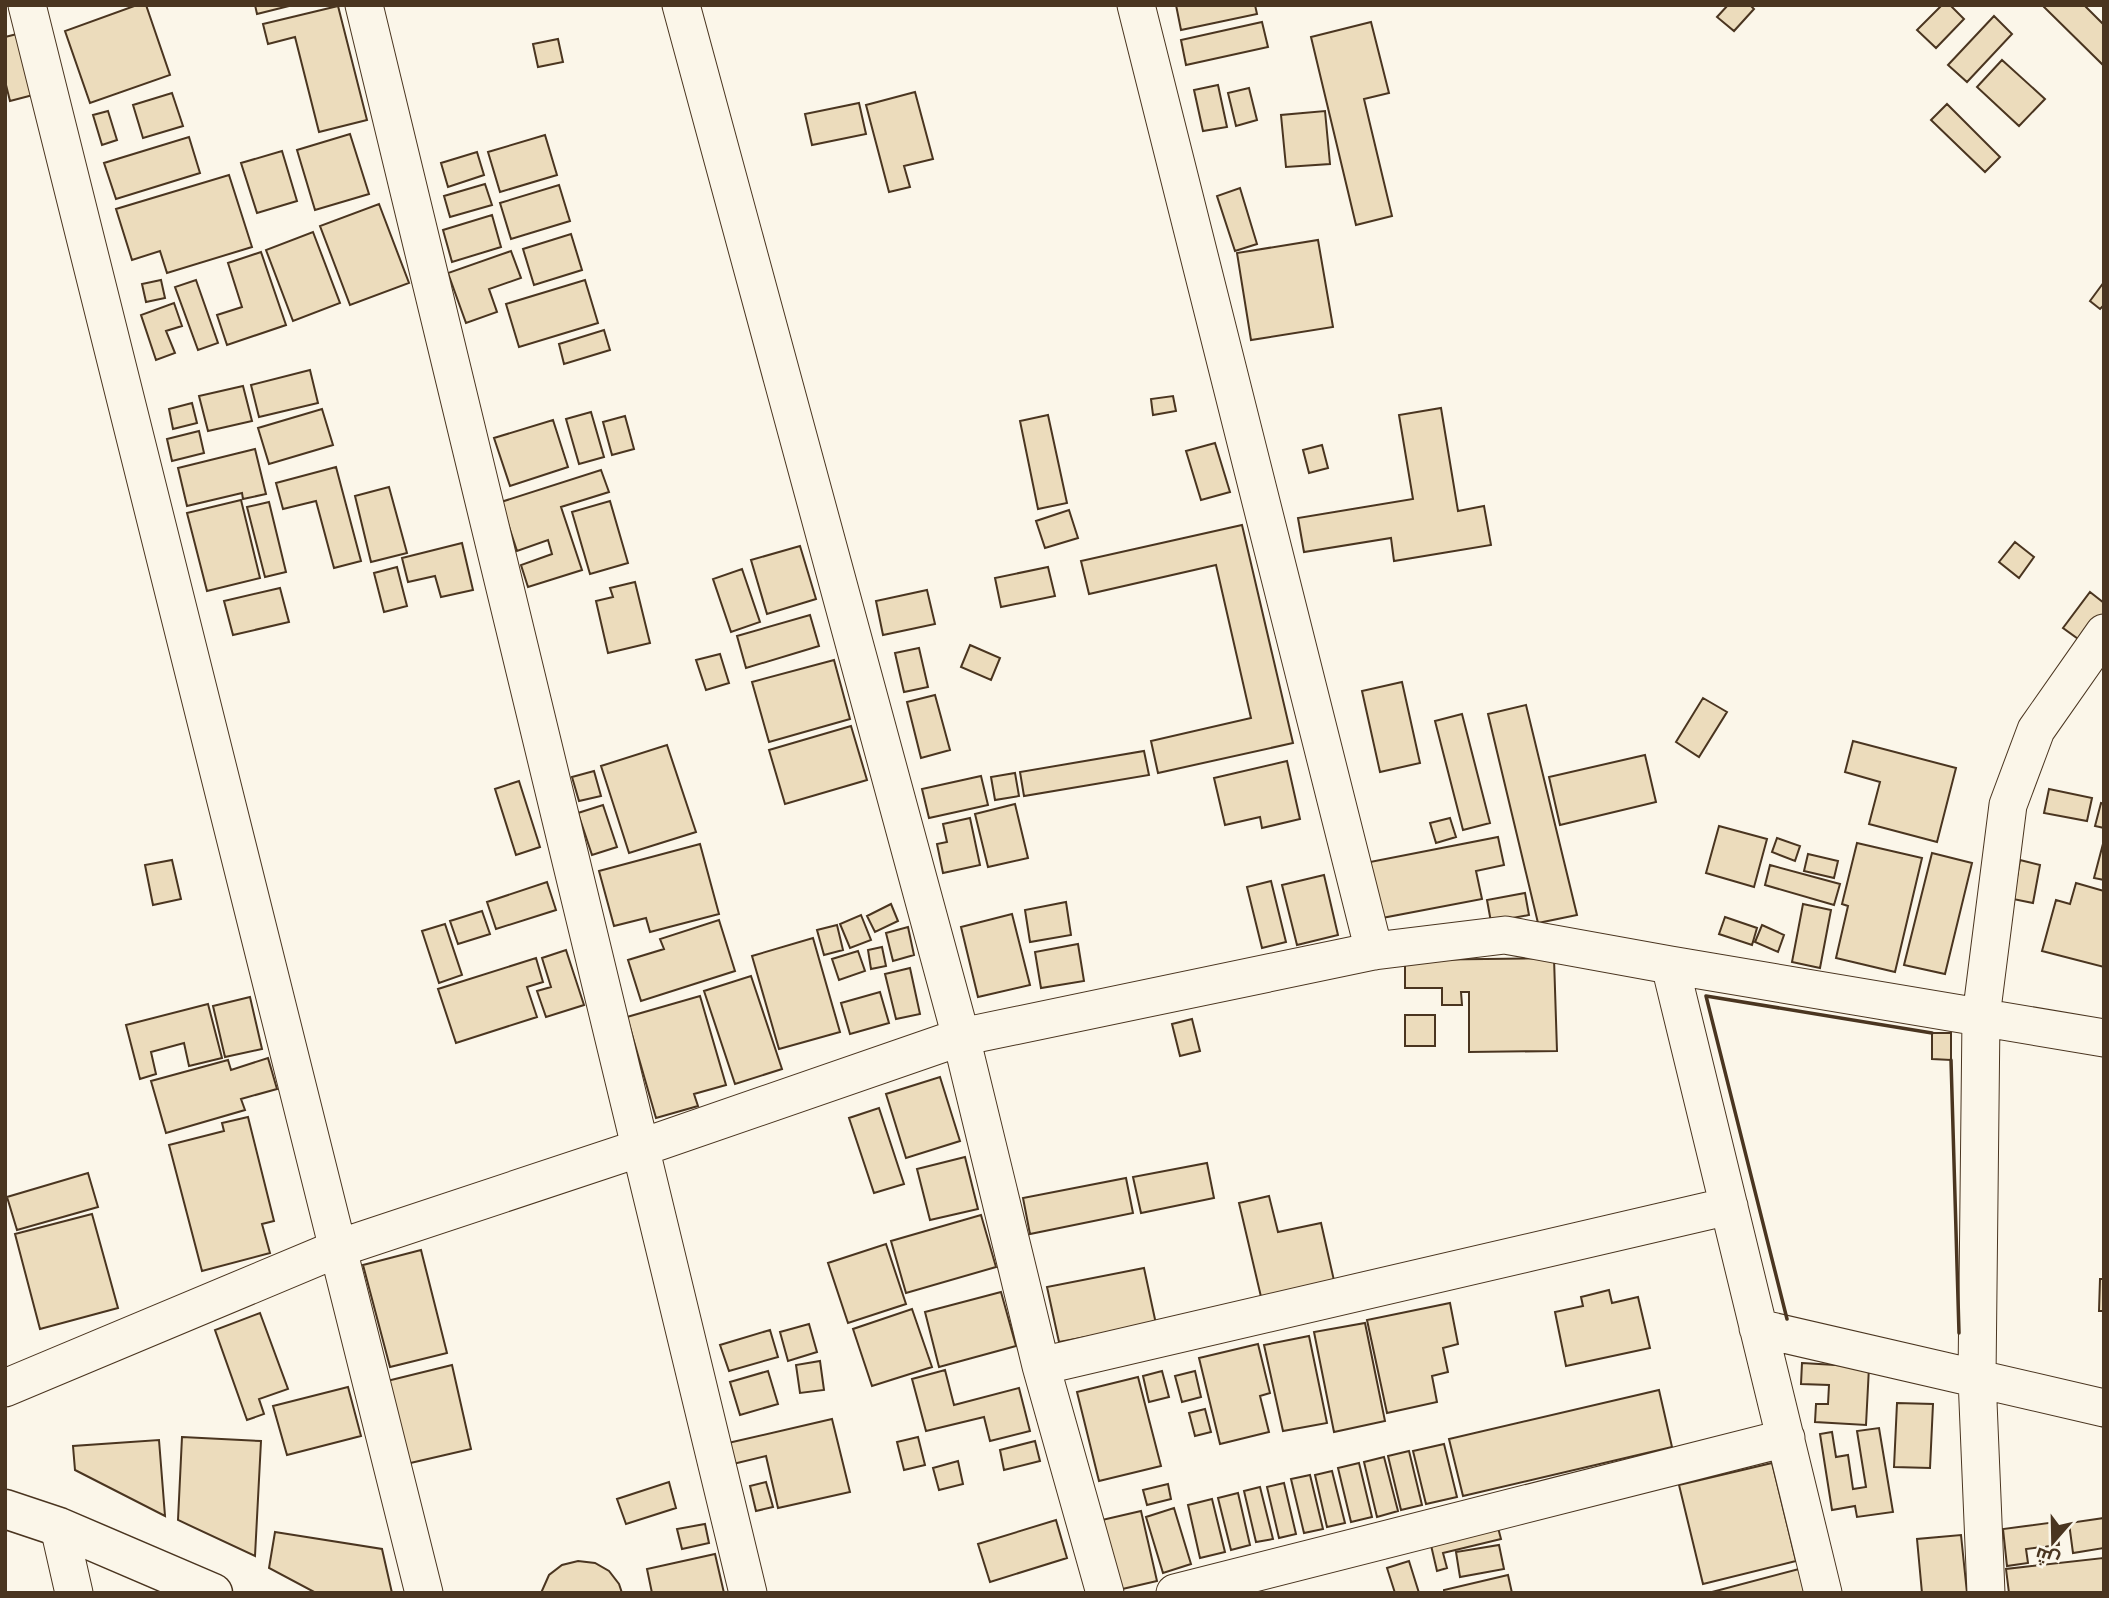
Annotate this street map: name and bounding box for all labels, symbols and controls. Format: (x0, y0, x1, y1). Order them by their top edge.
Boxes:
north arrow (2018, 1507, 2088, 1577)
text: ش (2031, 1541, 2063, 1574)

